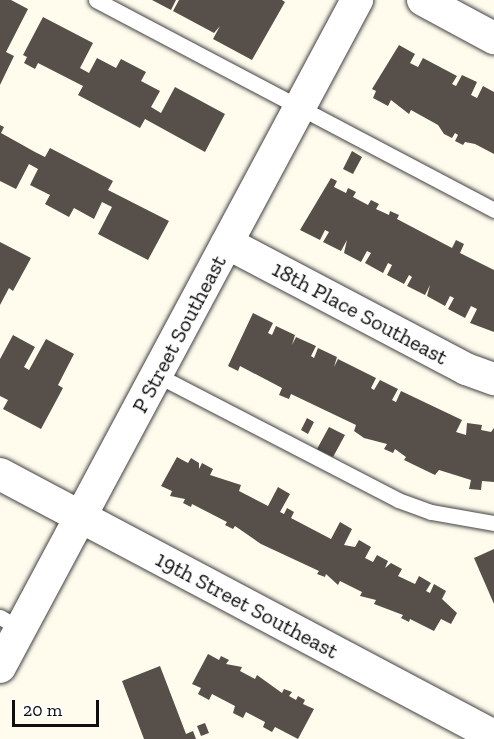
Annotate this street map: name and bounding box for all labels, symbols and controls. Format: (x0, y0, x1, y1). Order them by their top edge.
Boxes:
street label: P Street Southeast (126, 250, 232, 418)
street label: 18th Place Southeast (268, 256, 452, 370)
street label: 19th Street Southeast (151, 546, 343, 664)
scale bar (15, 688, 102, 726)
text: 20 m (23, 699, 62, 721)

